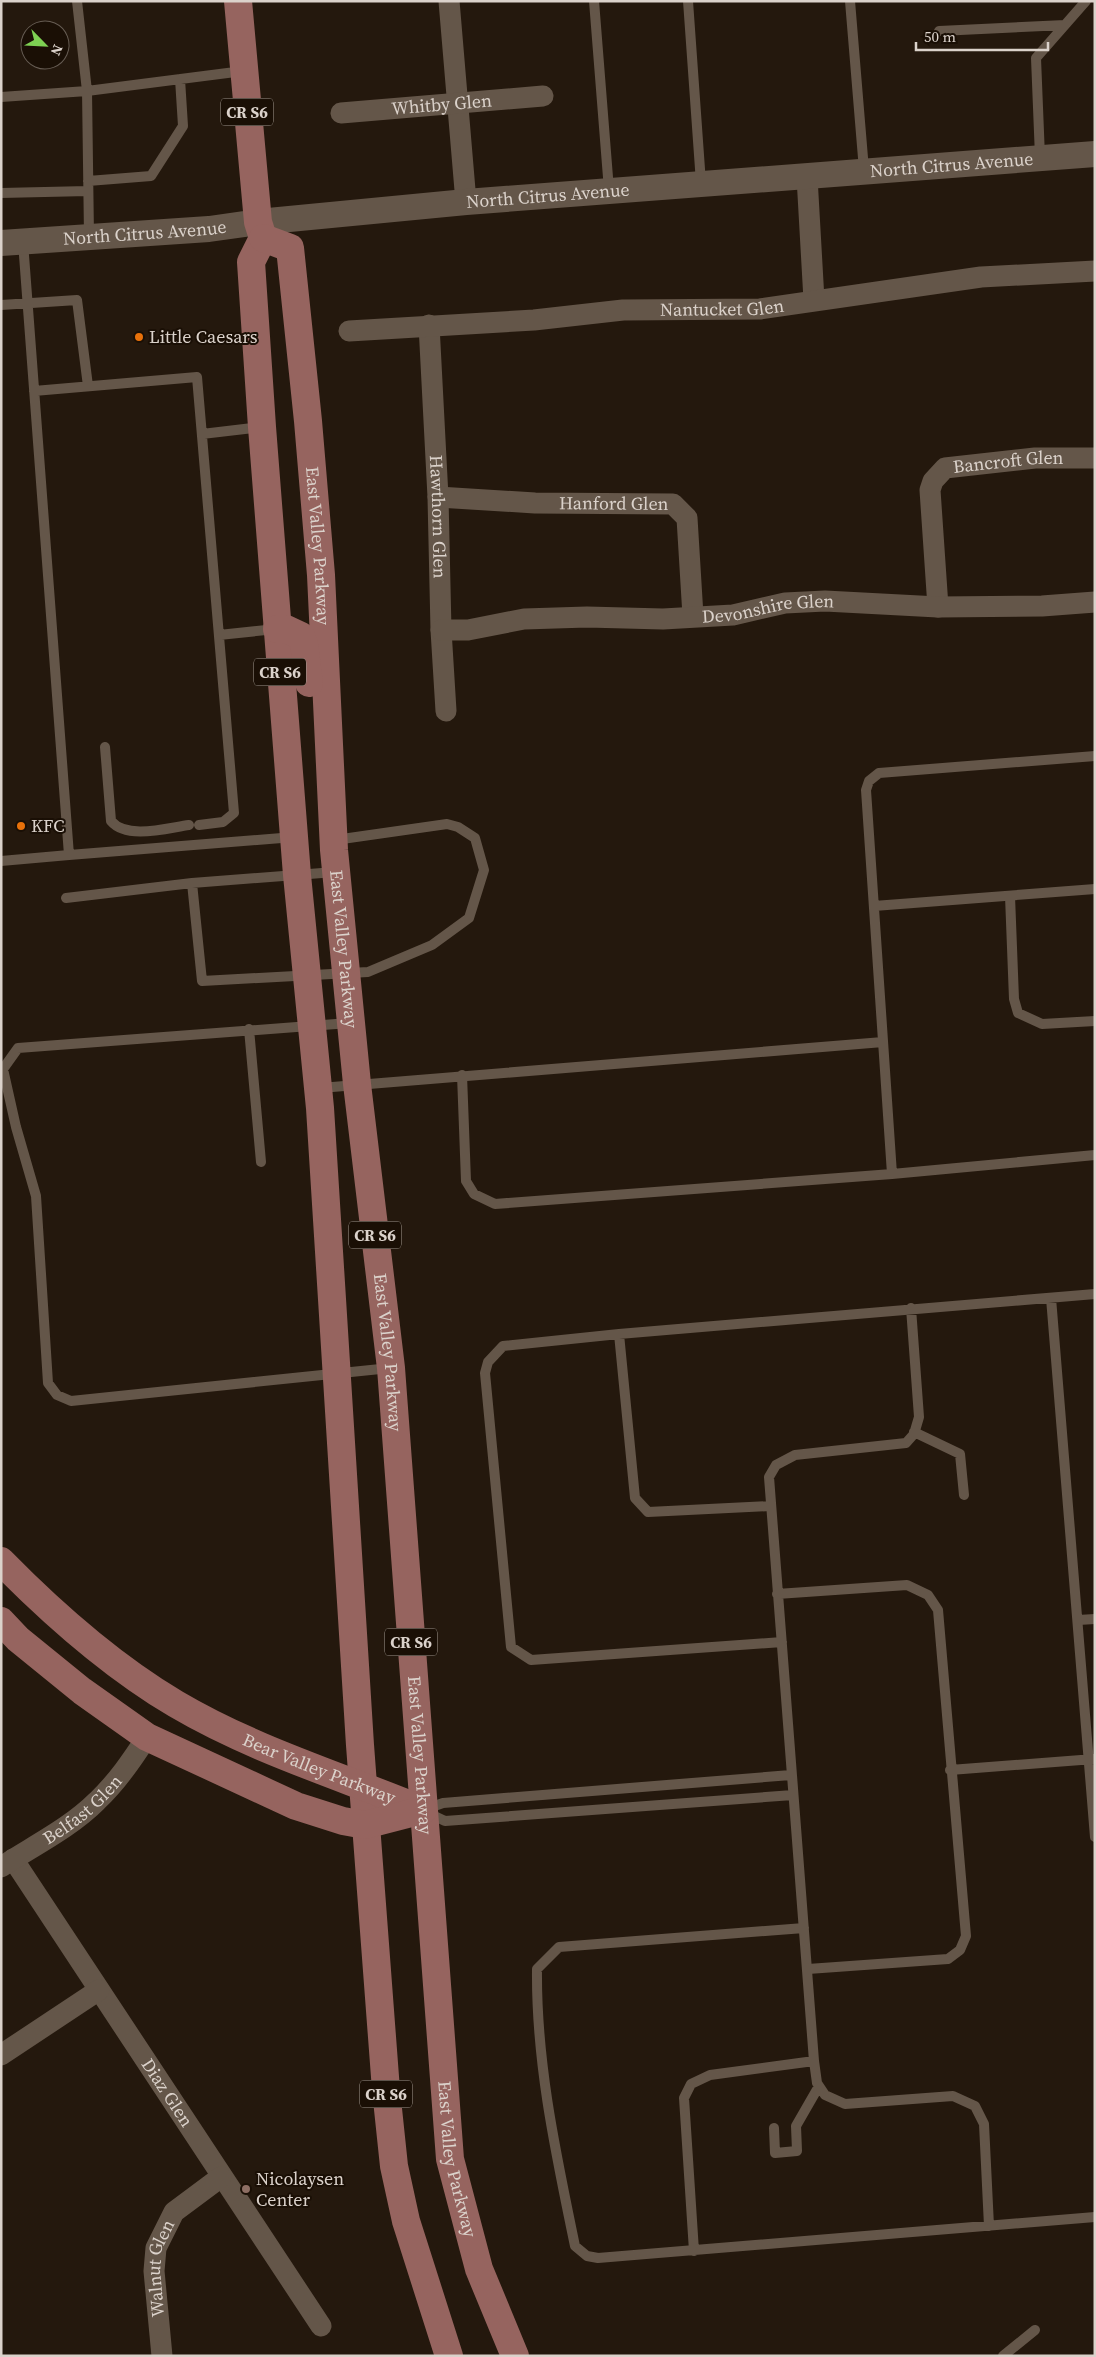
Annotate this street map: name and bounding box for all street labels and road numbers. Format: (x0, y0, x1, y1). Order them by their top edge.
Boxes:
street label: Whitby Glen (390, 87, 493, 121)
road number: CR S6 (221, 98, 273, 125)
street label: North Citrus Avenue (869, 146, 1034, 183)
street label: North Citrus Avenue (465, 177, 630, 214)
street label: North Citrus Avenue (62, 214, 228, 251)
street label: Nantucket Glen (660, 293, 786, 322)
street label: Bancroft Glen (952, 445, 1064, 479)
street label: Hawthorn Glen (424, 454, 453, 579)
street label: East Valley Parkway (300, 465, 336, 627)
street label: Hanford Glen (559, 490, 669, 516)
street label: Devonshire Glen (701, 588, 835, 629)
road number: CR S6 (254, 659, 306, 686)
street label: East Valley Parkway (324, 869, 365, 1030)
road number: CR S6 (349, 1222, 401, 1248)
street label: East Valley Parkway (368, 1272, 409, 1433)
road number: CR S6 (385, 1628, 437, 1655)
street label: East Valley Parkway (402, 1675, 439, 1836)
street label: Bear Valley Parkway (239, 1727, 400, 1810)
street label: Belfast Glen (38, 1769, 128, 1850)
street label: Diaz Glen (136, 2053, 199, 2132)
road number: CR S6 (360, 2080, 412, 2108)
street label: East Valley Parkway (432, 2080, 483, 2241)
street label: Walnut Glen (141, 2215, 180, 2318)

